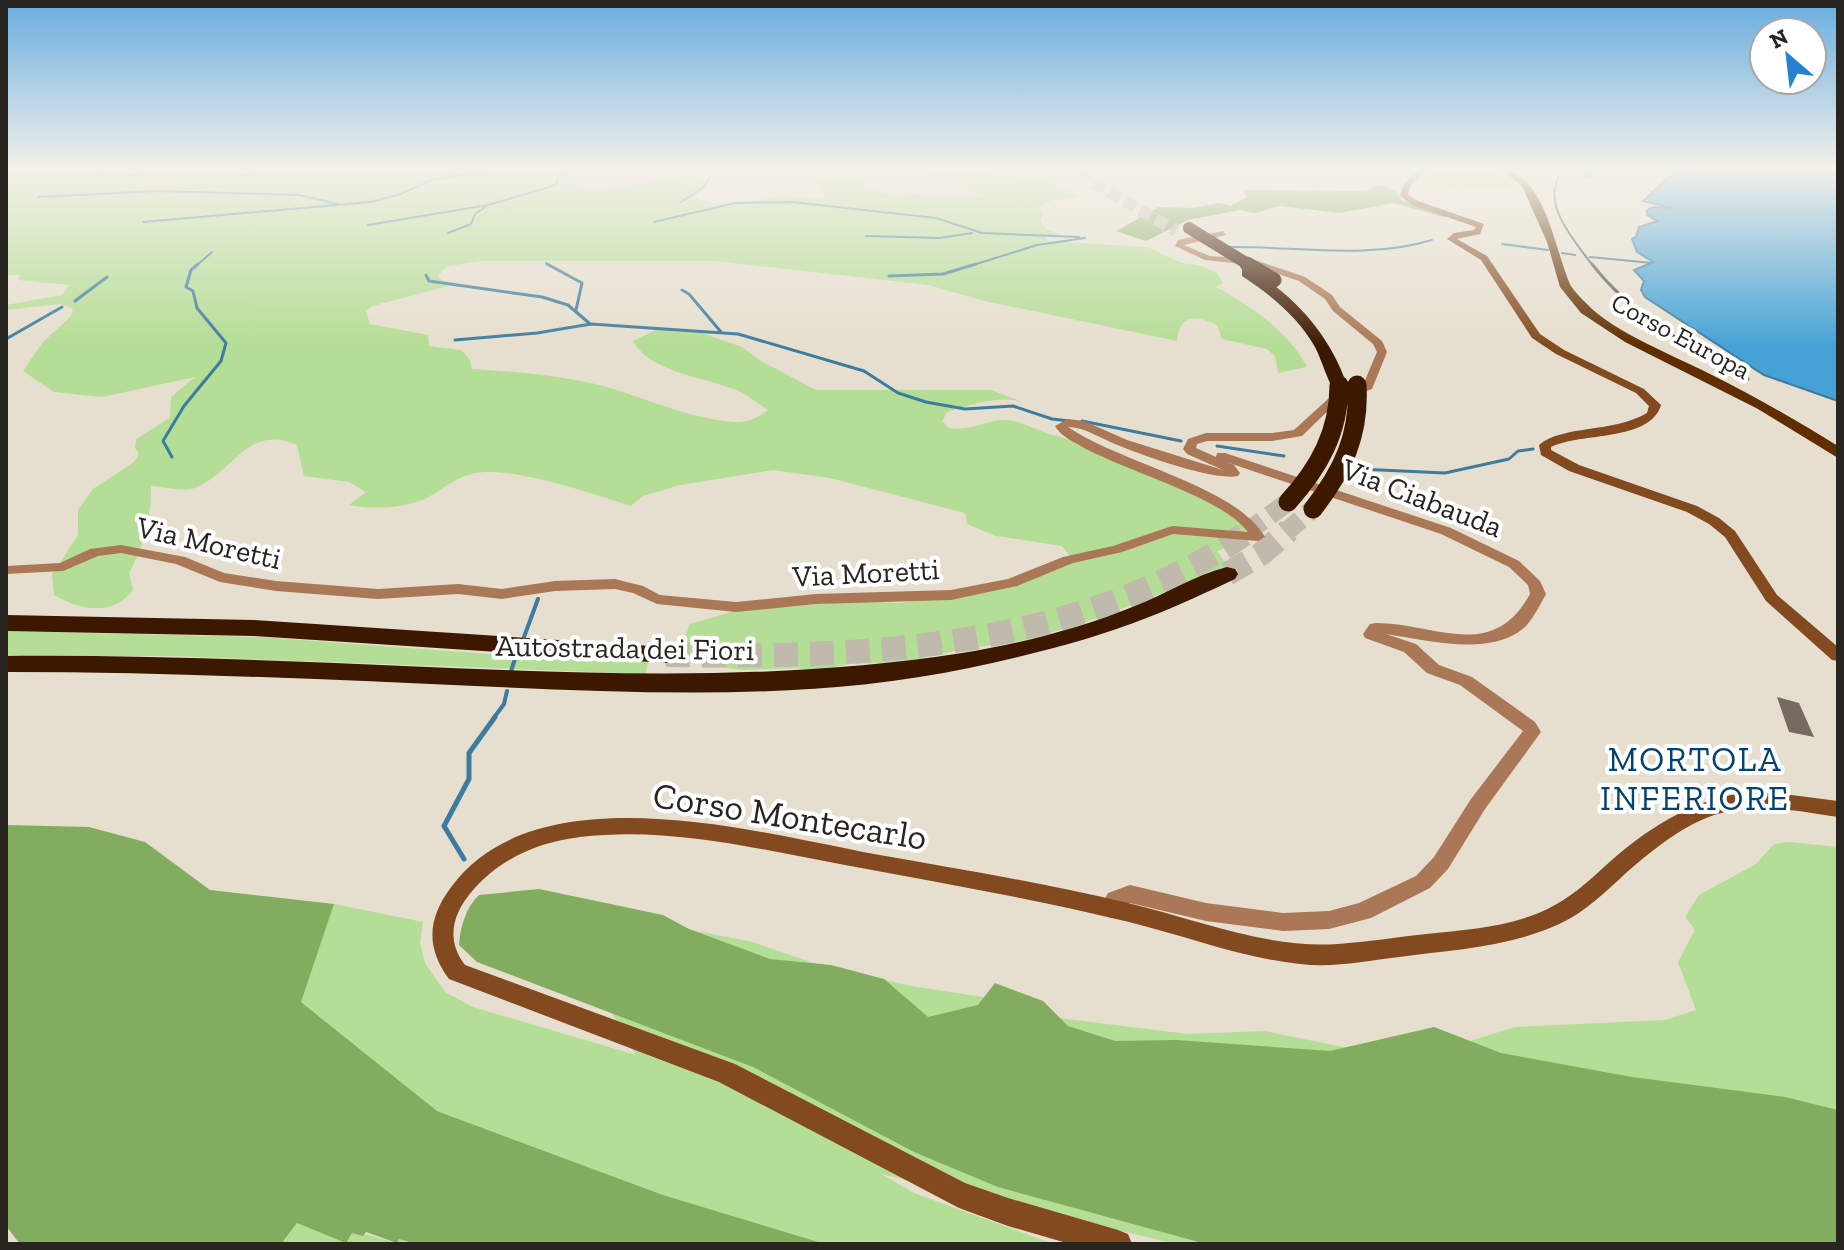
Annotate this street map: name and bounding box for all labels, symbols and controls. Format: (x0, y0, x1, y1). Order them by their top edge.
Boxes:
north arrow (1748, 16, 1828, 96)
text: N (1765, 23, 1793, 55)
street label: Corso Europa (1606, 286, 1756, 386)
street label: Via Ciabauda (1336, 451, 1507, 545)
street label: Via Moretti (132, 509, 285, 577)
street label: Via Moretti (791, 551, 940, 595)
street label: Autostrada dei Fiori (495, 628, 755, 668)
district label: MORTOLA INFERIORE (1600, 739, 1790, 819)
street label: Corso Montecarlo (650, 773, 930, 859)

